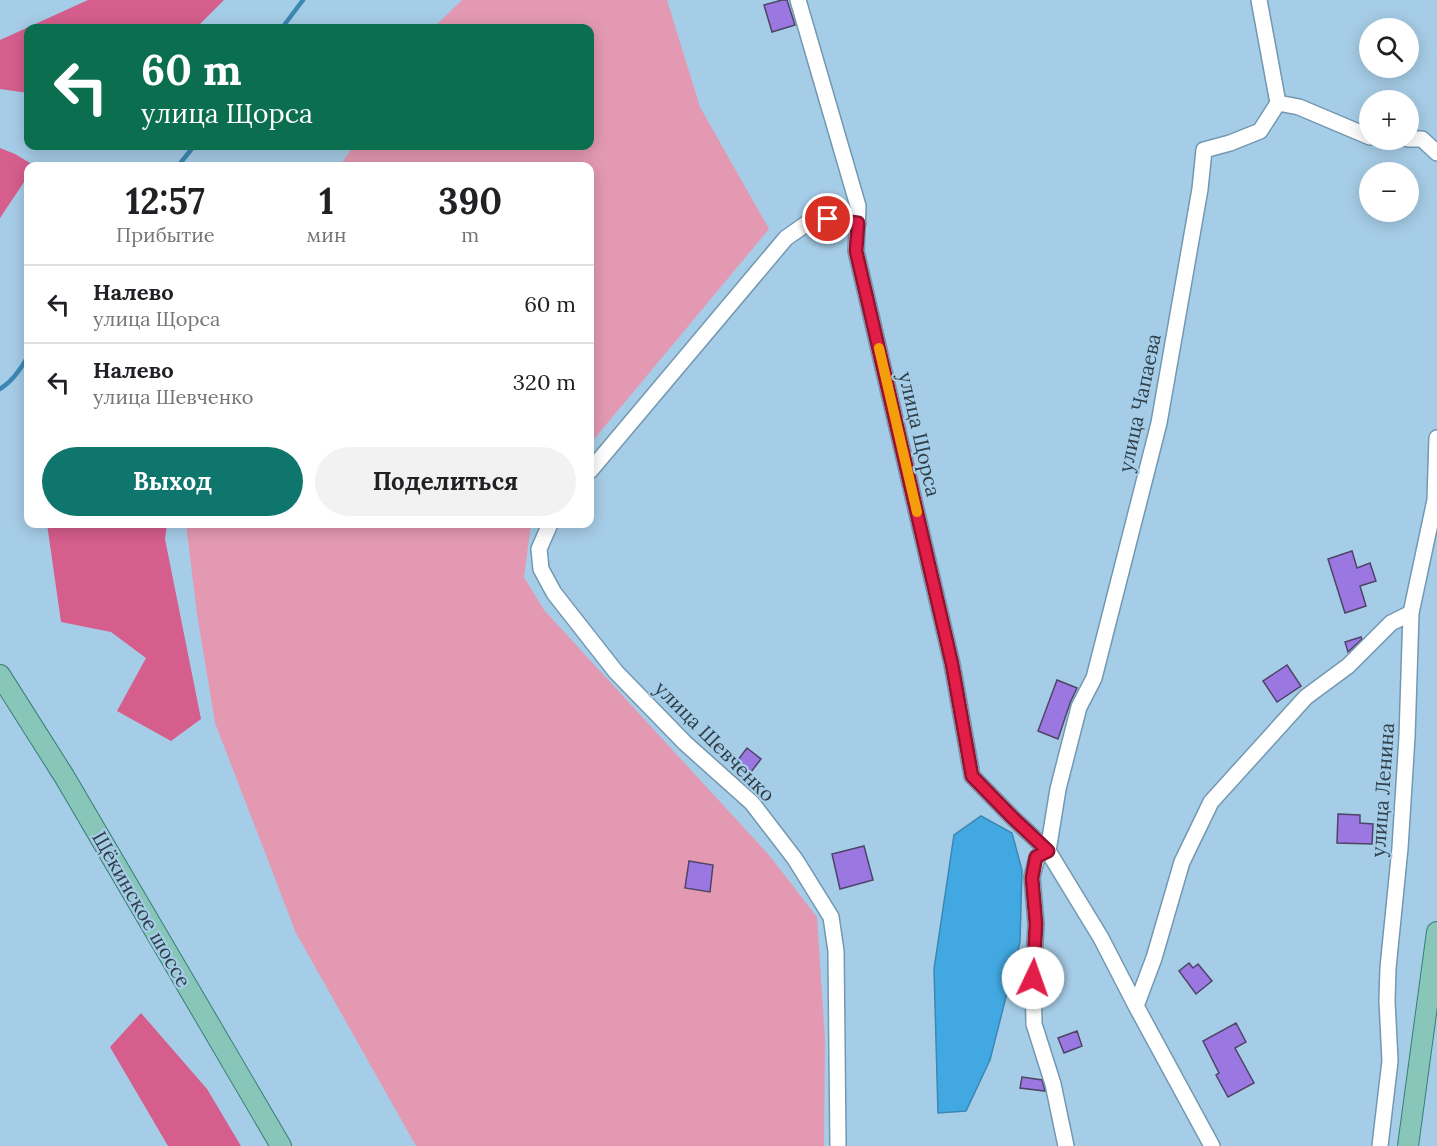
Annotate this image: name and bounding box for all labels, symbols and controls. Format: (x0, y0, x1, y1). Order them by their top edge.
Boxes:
map controls (1359, 18, 1419, 222)
button: search (1359, 18, 1419, 78)
text: 60 m (141, 43, 242, 97)
icon: left (42, 48, 120, 126)
button: + (1359, 90, 1419, 150)
text: улица Щорса (141, 96, 313, 130)
button: − (1359, 162, 1419, 222)
text: 12:57 (126, 178, 205, 224)
text: 1 (319, 178, 334, 224)
text: 390 (438, 178, 502, 224)
pin (802, 193, 853, 244)
icon: arrive (811, 202, 844, 235)
text: Прибытие (116, 222, 215, 247)
text: мин (307, 222, 346, 247)
text: m (461, 222, 479, 247)
text: Налево (93, 278, 174, 306)
icon: left (42, 288, 75, 321)
text: 60 m (524, 290, 576, 318)
text: улица Щорса (93, 306, 220, 331)
street label: улица Чапаева (1112, 331, 1166, 475)
text: Налево (93, 356, 174, 384)
icon: left (42, 366, 75, 399)
text: 320 m (513, 368, 576, 396)
street label: улица Щорса (893, 369, 947, 499)
text: улица Шевченко (93, 384, 253, 409)
button: Выход (42, 447, 303, 516)
button: Поделиться (315, 447, 576, 516)
street label: улица Шевченко (649, 675, 781, 807)
street label: улица Ленина (1365, 722, 1399, 858)
street label: Щёкинское шоссе (87, 827, 197, 992)
position arrow (1001, 946, 1065, 1010)

